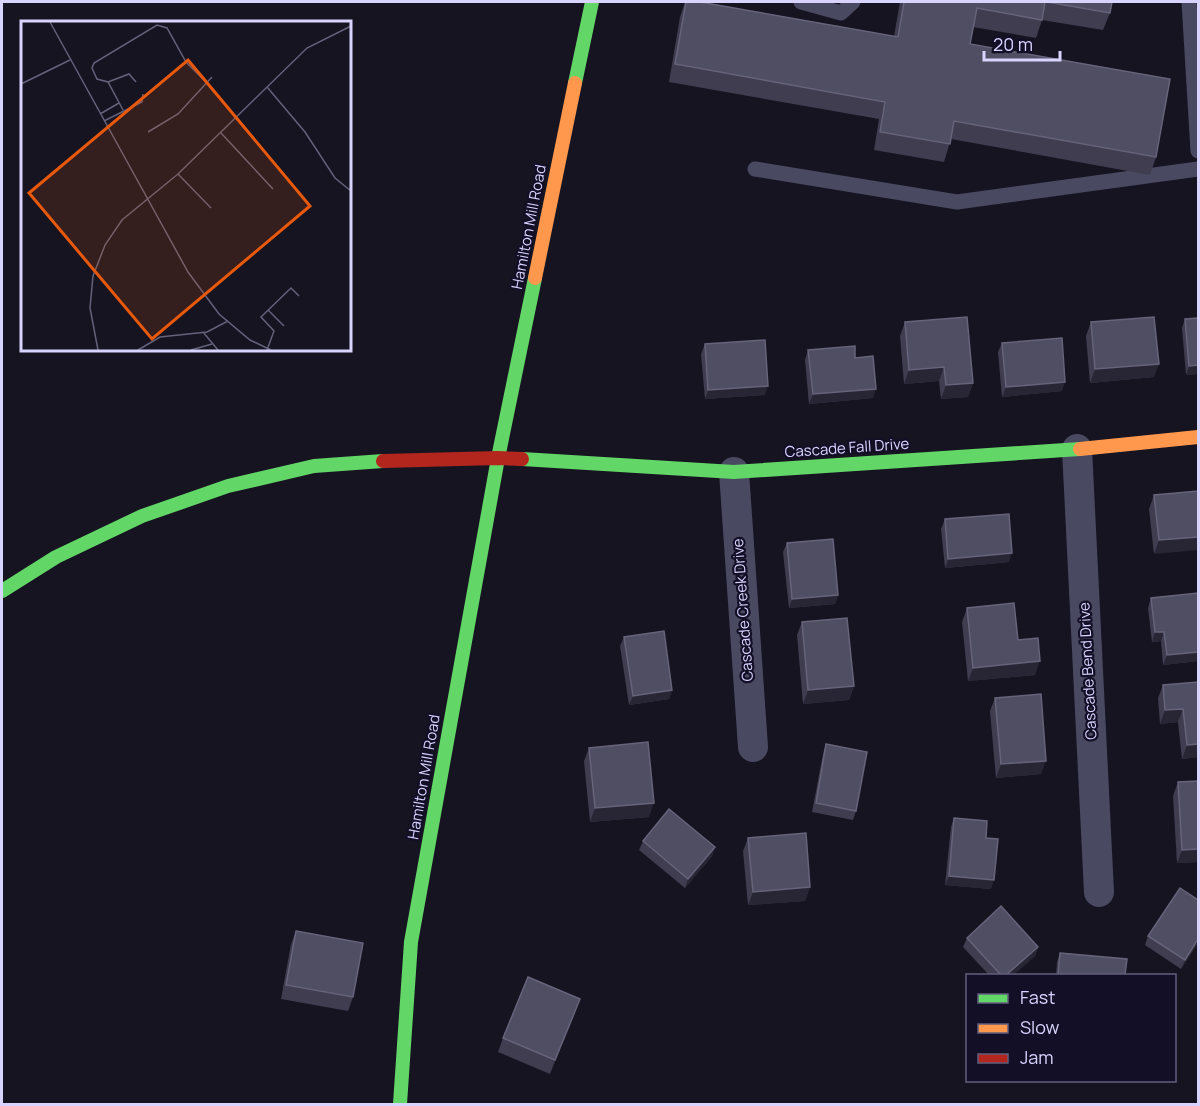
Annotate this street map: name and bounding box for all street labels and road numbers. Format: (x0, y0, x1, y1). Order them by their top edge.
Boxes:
street label: Hamilton Mill Road (506, 163, 551, 291)
street label: Cascade Fall Drive (784, 433, 910, 462)
street label: Cascade Creek Drive (727, 538, 758, 682)
street label: Cascade Bend Drive (1073, 601, 1102, 740)
street label: Hamilton Mill Road (402, 713, 445, 841)

